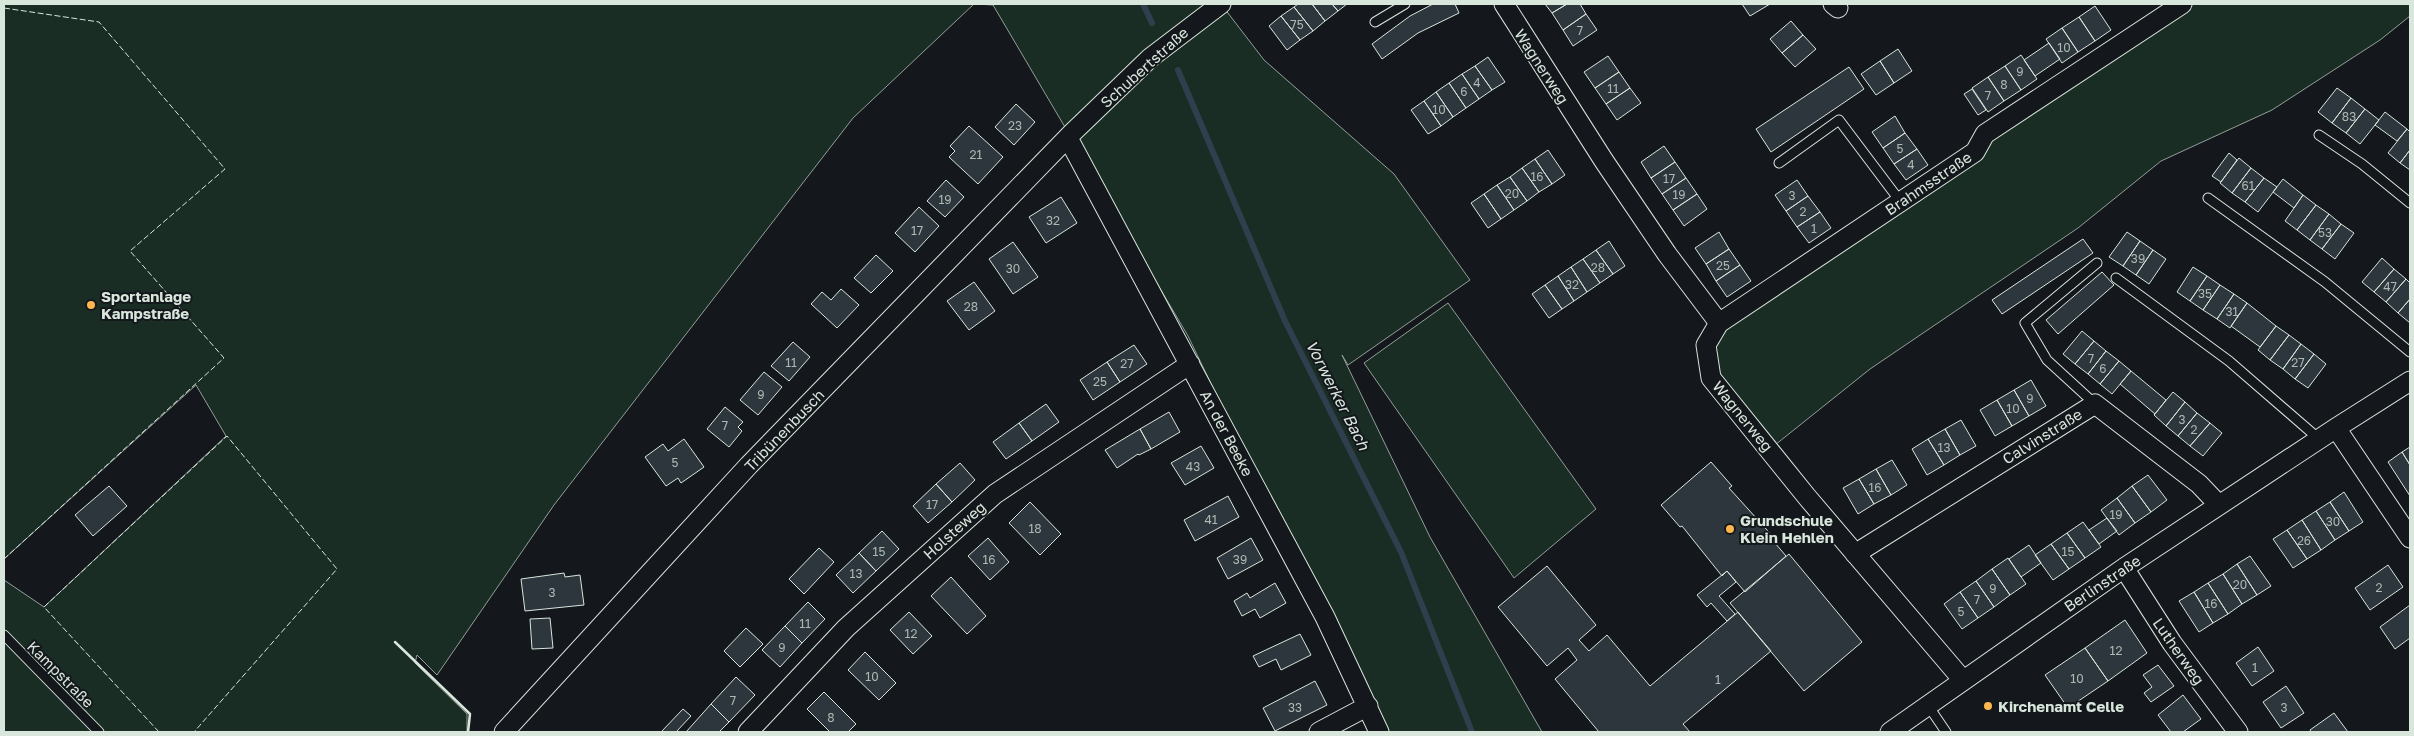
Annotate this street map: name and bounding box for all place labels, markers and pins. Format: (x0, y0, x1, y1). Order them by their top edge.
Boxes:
place label: Sportanlage Kampstraße (101, 287, 191, 322)
marker: Sportanlage Kampstraße (85, 299, 97, 311)
place label: Grundschule Klein Hehlen (1740, 511, 1834, 546)
marker: Grundschule Klein Hehlen (1724, 523, 1736, 535)
place label: Kirchenamt Celle (1998, 697, 2124, 715)
marker: Kirchenamt Celle (1982, 700, 1994, 712)

